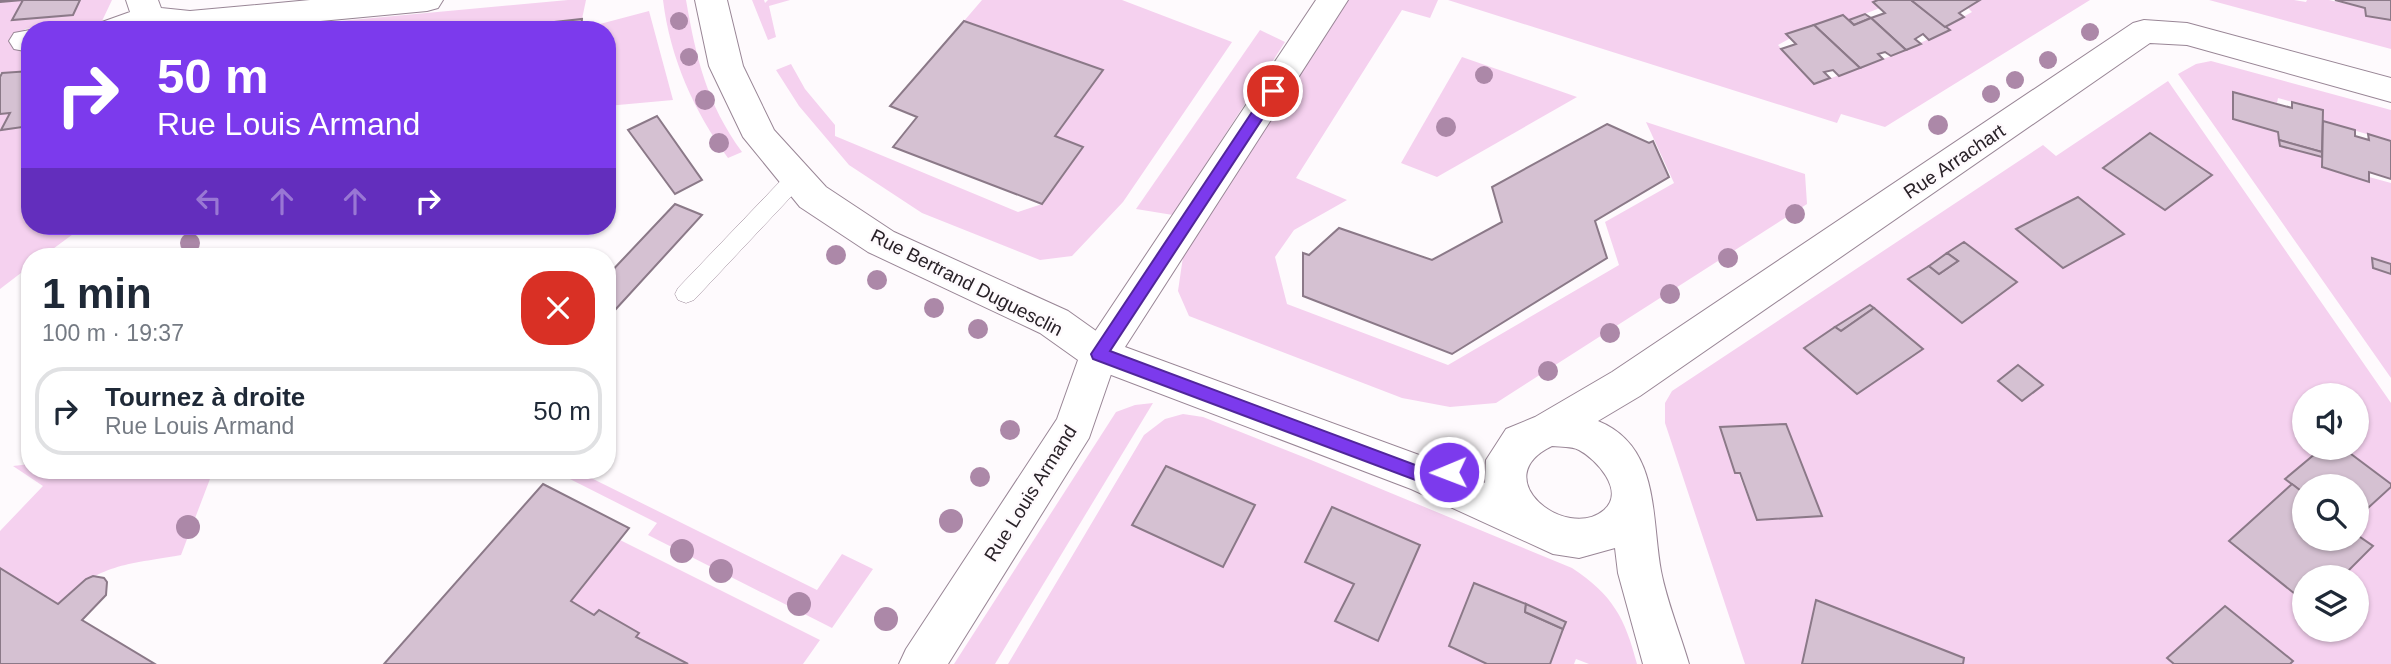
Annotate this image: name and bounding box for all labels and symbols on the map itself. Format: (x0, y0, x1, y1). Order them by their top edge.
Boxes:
pin (1243, 61, 1303, 121)
street label: Rue Arrachart (1900, 120, 2009, 203)
street label: Rue Bertrand Duguesclin (867, 225, 1066, 340)
street label: Rue Louis Armand (980, 421, 1081, 565)
position arrow (1412, 435, 1486, 509)

